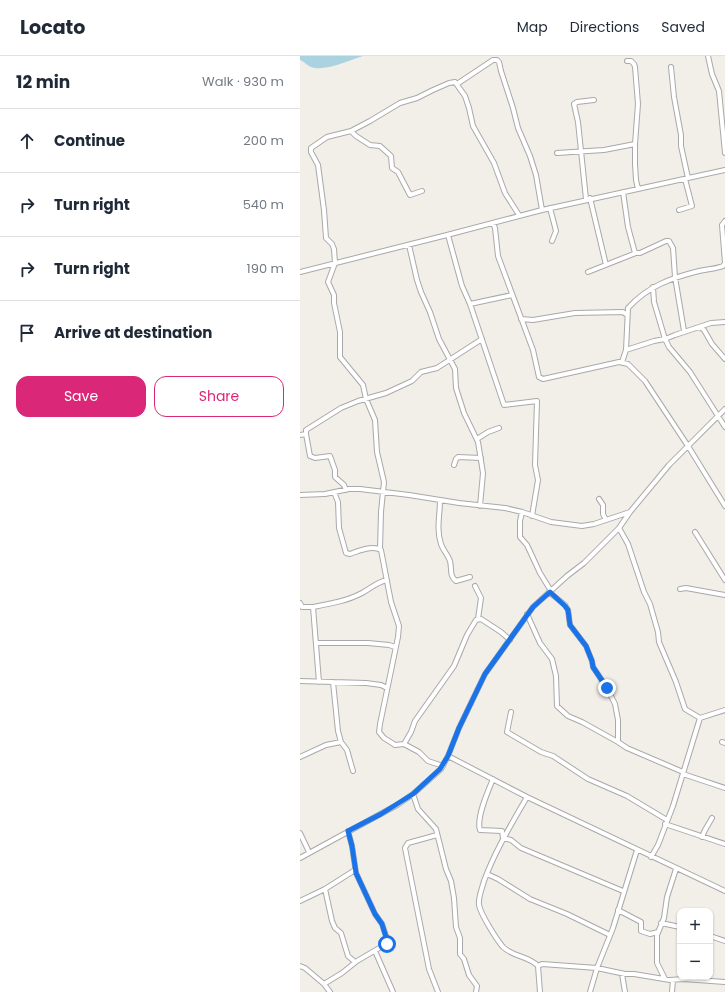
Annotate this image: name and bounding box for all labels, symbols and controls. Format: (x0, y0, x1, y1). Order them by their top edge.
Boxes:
text: Locato (20, 14, 85, 41)
text: Map (517, 17, 548, 37)
text: Directions (570, 17, 639, 37)
text: Saved (661, 17, 705, 37)
text: 12 min (16, 70, 70, 94)
text: Walk · 930 m (202, 72, 284, 91)
icon: ahead (16, 130, 38, 152)
text: Continue (54, 130, 125, 151)
text: 200 m (243, 131, 284, 150)
icon: right (16, 194, 38, 216)
text: Turn right (54, 194, 130, 215)
text: 540 m (243, 195, 284, 214)
icon: right (16, 258, 38, 280)
text: Turn right (54, 258, 130, 279)
text: 190 m (247, 259, 284, 278)
icon: arrive (16, 322, 38, 344)
text: Arrive at destination (54, 322, 212, 343)
button: Save (16, 376, 146, 417)
button: Share (154, 376, 284, 417)
route end (598, 679, 616, 697)
map controls (677, 908, 713, 980)
button: + (677, 908, 713, 944)
route start (378, 935, 396, 953)
button: − (677, 944, 713, 980)

